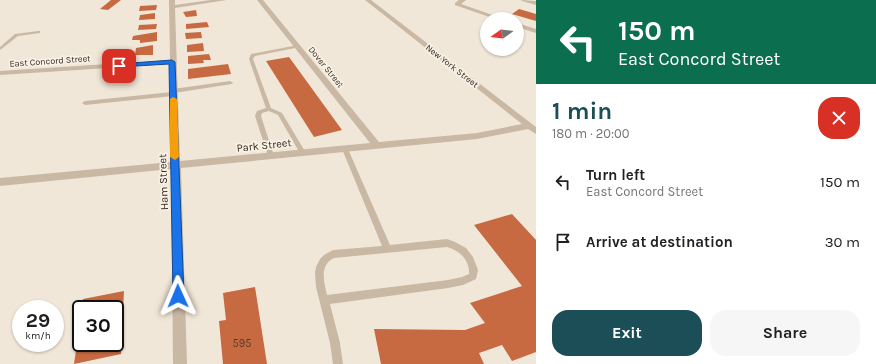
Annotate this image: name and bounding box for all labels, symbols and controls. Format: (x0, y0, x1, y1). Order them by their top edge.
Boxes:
north arrow (480, 12, 524, 56)
map controls (480, 12, 524, 56)
text: 150 m (618, 14, 696, 47)
icon: left (552, 16, 604, 68)
street label: New York Street (424, 42, 481, 90)
street label: Dover Street (306, 44, 346, 90)
text: East Concord Street (618, 48, 780, 70)
pin (102, 49, 136, 83)
street label: East Concord Street (9, 53, 91, 69)
icon: arrive (108, 55, 130, 77)
text: 1 min (552, 97, 612, 125)
button: close (818, 97, 860, 139)
text: 180 m · 20:00 (552, 126, 629, 141)
street label: Park Street (236, 136, 292, 155)
street label: Ham Street (156, 154, 171, 210)
text: Turn left (586, 166, 645, 184)
icon: left (552, 171, 574, 193)
text: 150 m (820, 173, 860, 191)
text: East Concord Street (586, 184, 703, 199)
icon: arrive (552, 231, 574, 253)
text: Arrive at destination (586, 233, 733, 251)
text: 30 m (825, 233, 860, 251)
position arrow (157, 275, 199, 317)
speed limit sign: 30 (72, 300, 124, 352)
text: 29 (26, 309, 50, 332)
button: Exit (552, 310, 702, 356)
button: Share (710, 310, 860, 356)
text: km/h (25, 330, 51, 342)
house number: 595 (233, 337, 251, 350)

